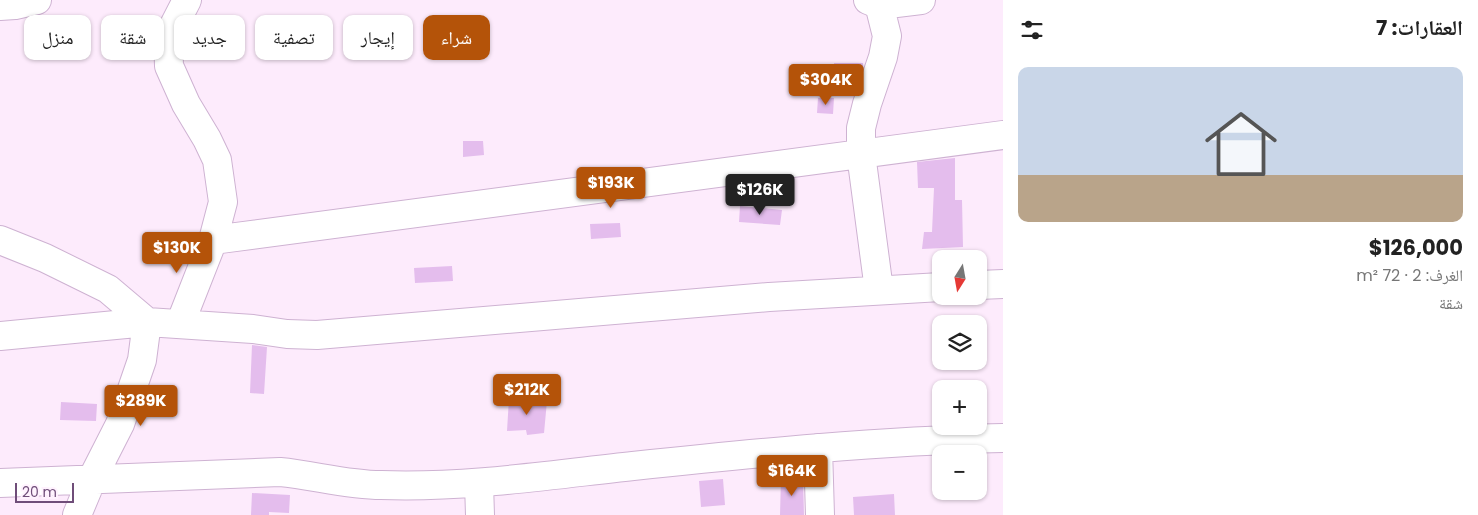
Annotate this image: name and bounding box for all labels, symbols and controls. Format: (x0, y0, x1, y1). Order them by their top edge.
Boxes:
text: العقارات: 7 (1376, 13, 1463, 42)
chip: منزل (24, 15, 91, 60)
chip: شقة (101, 15, 164, 60)
chip: جديد (174, 15, 245, 60)
chip: تصفية (255, 15, 333, 60)
chip: إيجار (343, 15, 413, 60)
chip: شراء (423, 15, 490, 60)
icon: filters (1018, 16, 1046, 44)
pin: $304K (791, 64, 861, 106)
text: $304K (800, 68, 852, 91)
icon: home (1196, 99, 1286, 189)
pin: $193K (576, 166, 646, 209)
text: $193K (587, 171, 635, 194)
pin: $126K (725, 174, 795, 216)
text: $126K (736, 178, 784, 201)
pin: $130K (142, 232, 212, 274)
text: $126,000 (1369, 233, 1463, 262)
text: $130K (153, 236, 201, 259)
north arrow (932, 250, 988, 305)
map controls (932, 250, 987, 500)
text: الغرف: 2 · 72 m² (1356, 264, 1463, 287)
text: شقة (1439, 292, 1463, 315)
button: layers (932, 315, 987, 370)
pin: $212K (492, 374, 562, 416)
text: $212K (504, 378, 550, 401)
button: + (932, 380, 987, 435)
pin: $289K (106, 384, 176, 427)
text: $289K (115, 389, 167, 412)
button: − (932, 445, 987, 500)
pin: $164K (757, 454, 827, 497)
text: $164K (768, 459, 816, 482)
scale bar (15, 480, 74, 503)
text: 20 m (22, 482, 57, 502)

